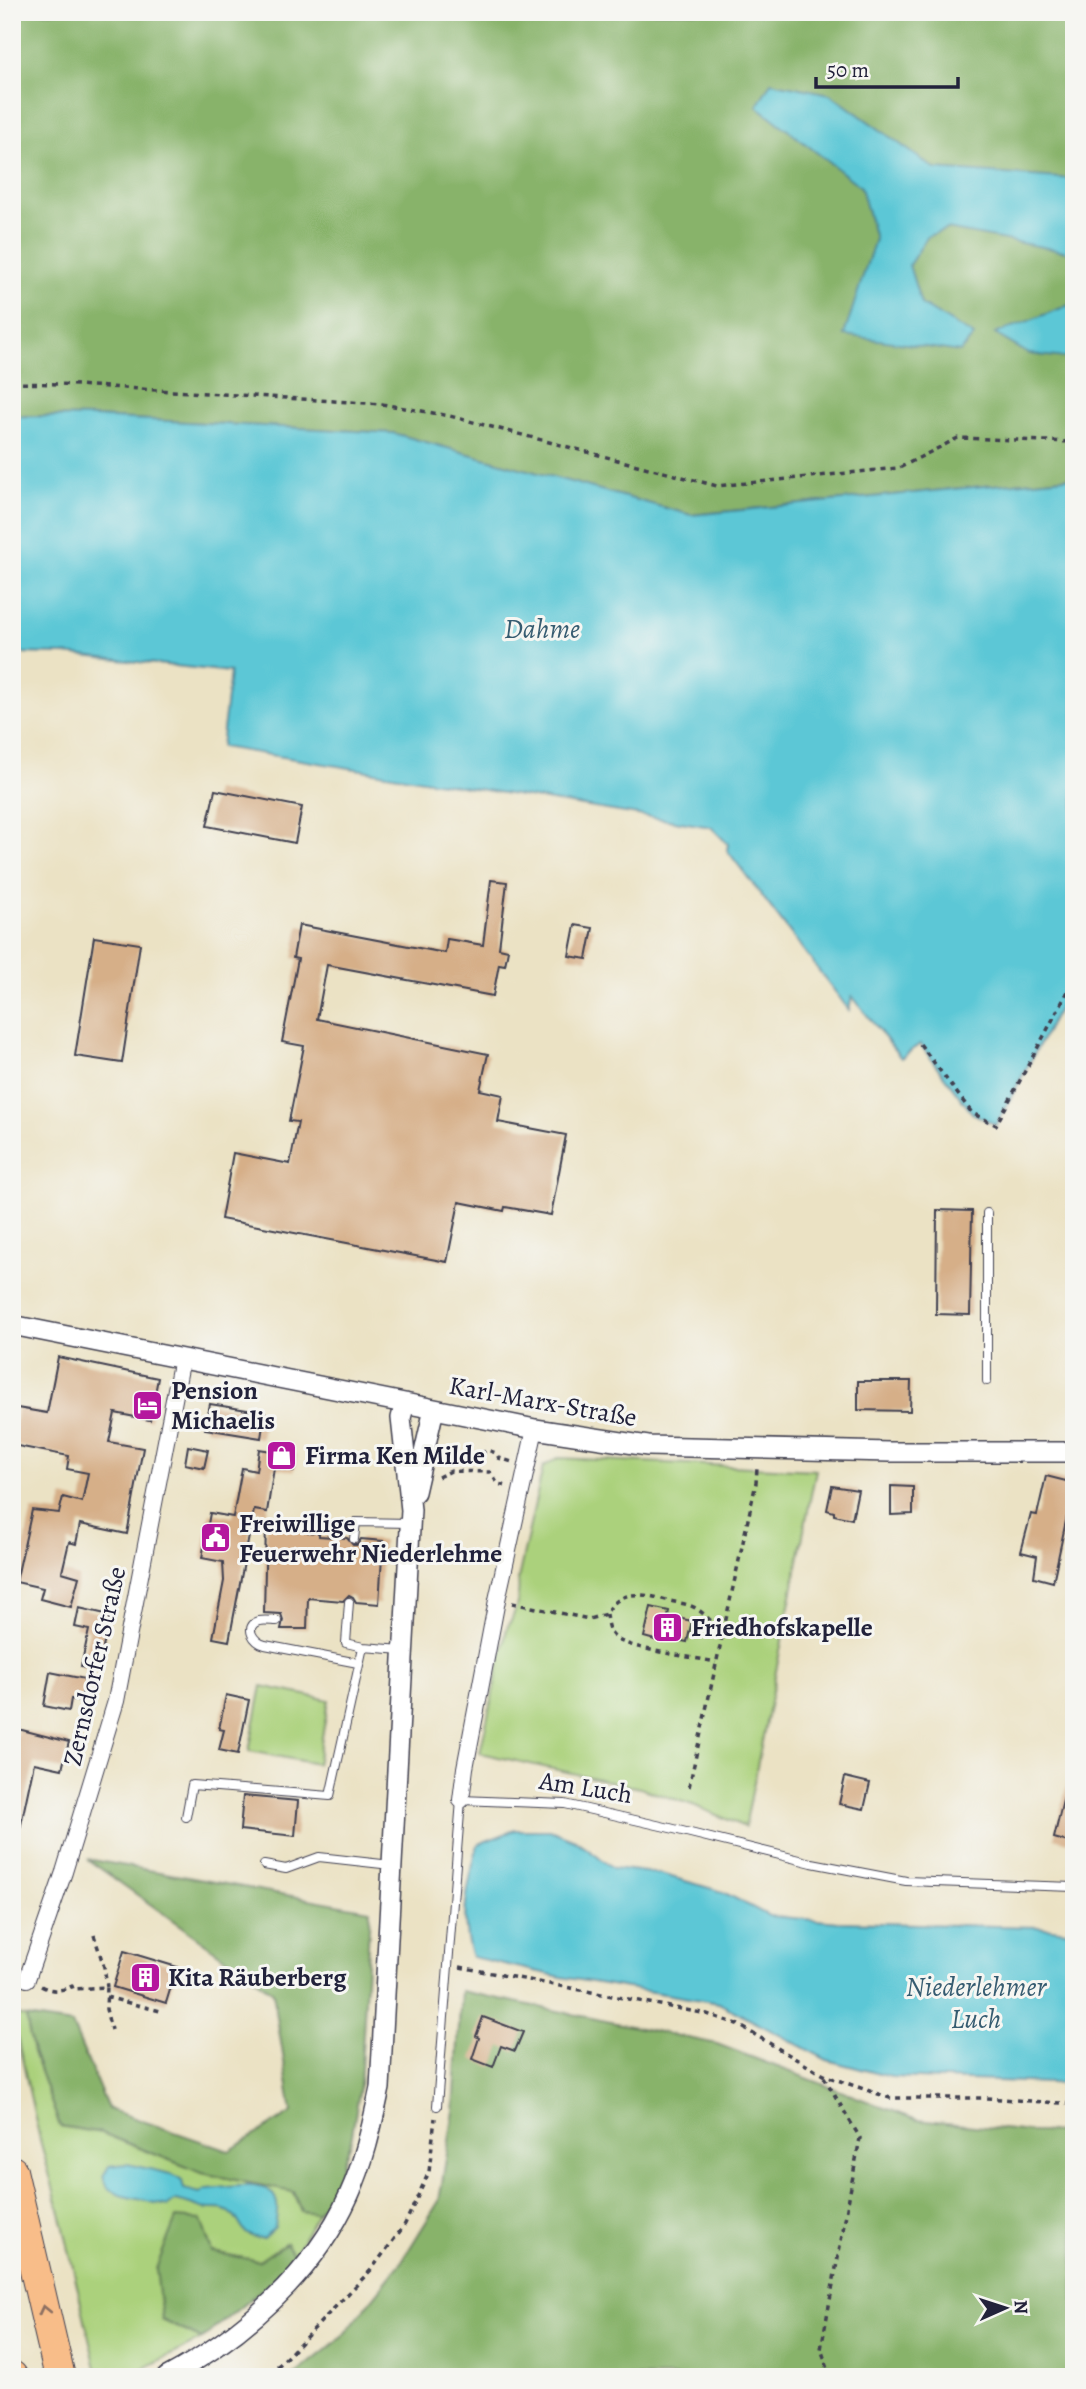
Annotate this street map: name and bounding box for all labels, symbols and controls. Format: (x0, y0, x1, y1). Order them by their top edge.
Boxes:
scale bar (816, 46, 958, 90)
text: 50 m (827, 56, 869, 84)
water label: Dahme (504, 610, 580, 648)
street label: Karl-Marx-Straße (446, 1368, 640, 1435)
place label: Pension Michaelis (171, 1373, 275, 1438)
hotel icon: Pension Michaelis (131, 1388, 165, 1422)
shop icon: Firma Ken Milde (265, 1438, 299, 1472)
place label: Firma Ken Milde (305, 1438, 485, 1473)
place label: Freiwillige Feuerwehr Niederlehme (239, 1506, 502, 1571)
public building icon: Freiwillige Feuerwehr Niederlehme (199, 1521, 233, 1555)
street label: Zernsdorfer Straße (55, 1563, 134, 1769)
building icon: Friedhofskapelle (651, 1610, 685, 1644)
place label: Friedhofskapelle (691, 1610, 873, 1645)
street label: Am Luch (536, 1763, 635, 1812)
building icon: Kita Räuberberg (128, 1960, 162, 1994)
place label: Kita Räuberberg (168, 1960, 347, 1995)
water label: Niederlehmer Luch (906, 1968, 1047, 2038)
north arrow (970, 2274, 1040, 2344)
text: N (1008, 2300, 1034, 2315)
one-way arrow (38, 2304, 53, 2316)

